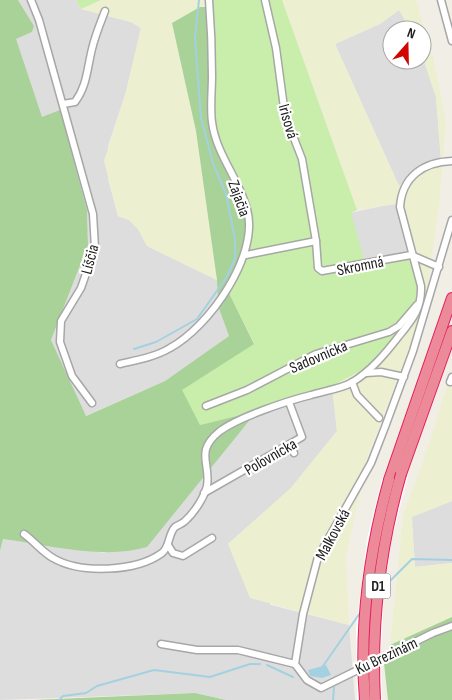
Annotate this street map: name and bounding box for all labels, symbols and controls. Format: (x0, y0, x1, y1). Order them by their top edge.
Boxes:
north arrow (382, 20, 432, 70)
text: N (405, 24, 418, 43)
street label: Irisová (274, 102, 302, 141)
street label: Zajačia (223, 178, 254, 219)
street label: Líščia (77, 242, 104, 276)
street label: Skromná (335, 253, 385, 280)
street label: Sadovnícka (287, 337, 350, 378)
street label: Poľovnícka (241, 435, 300, 480)
street label: Malkovská (312, 506, 355, 564)
road number: D1 (366, 574, 390, 598)
street label: Ku Brezinám (353, 634, 421, 679)

